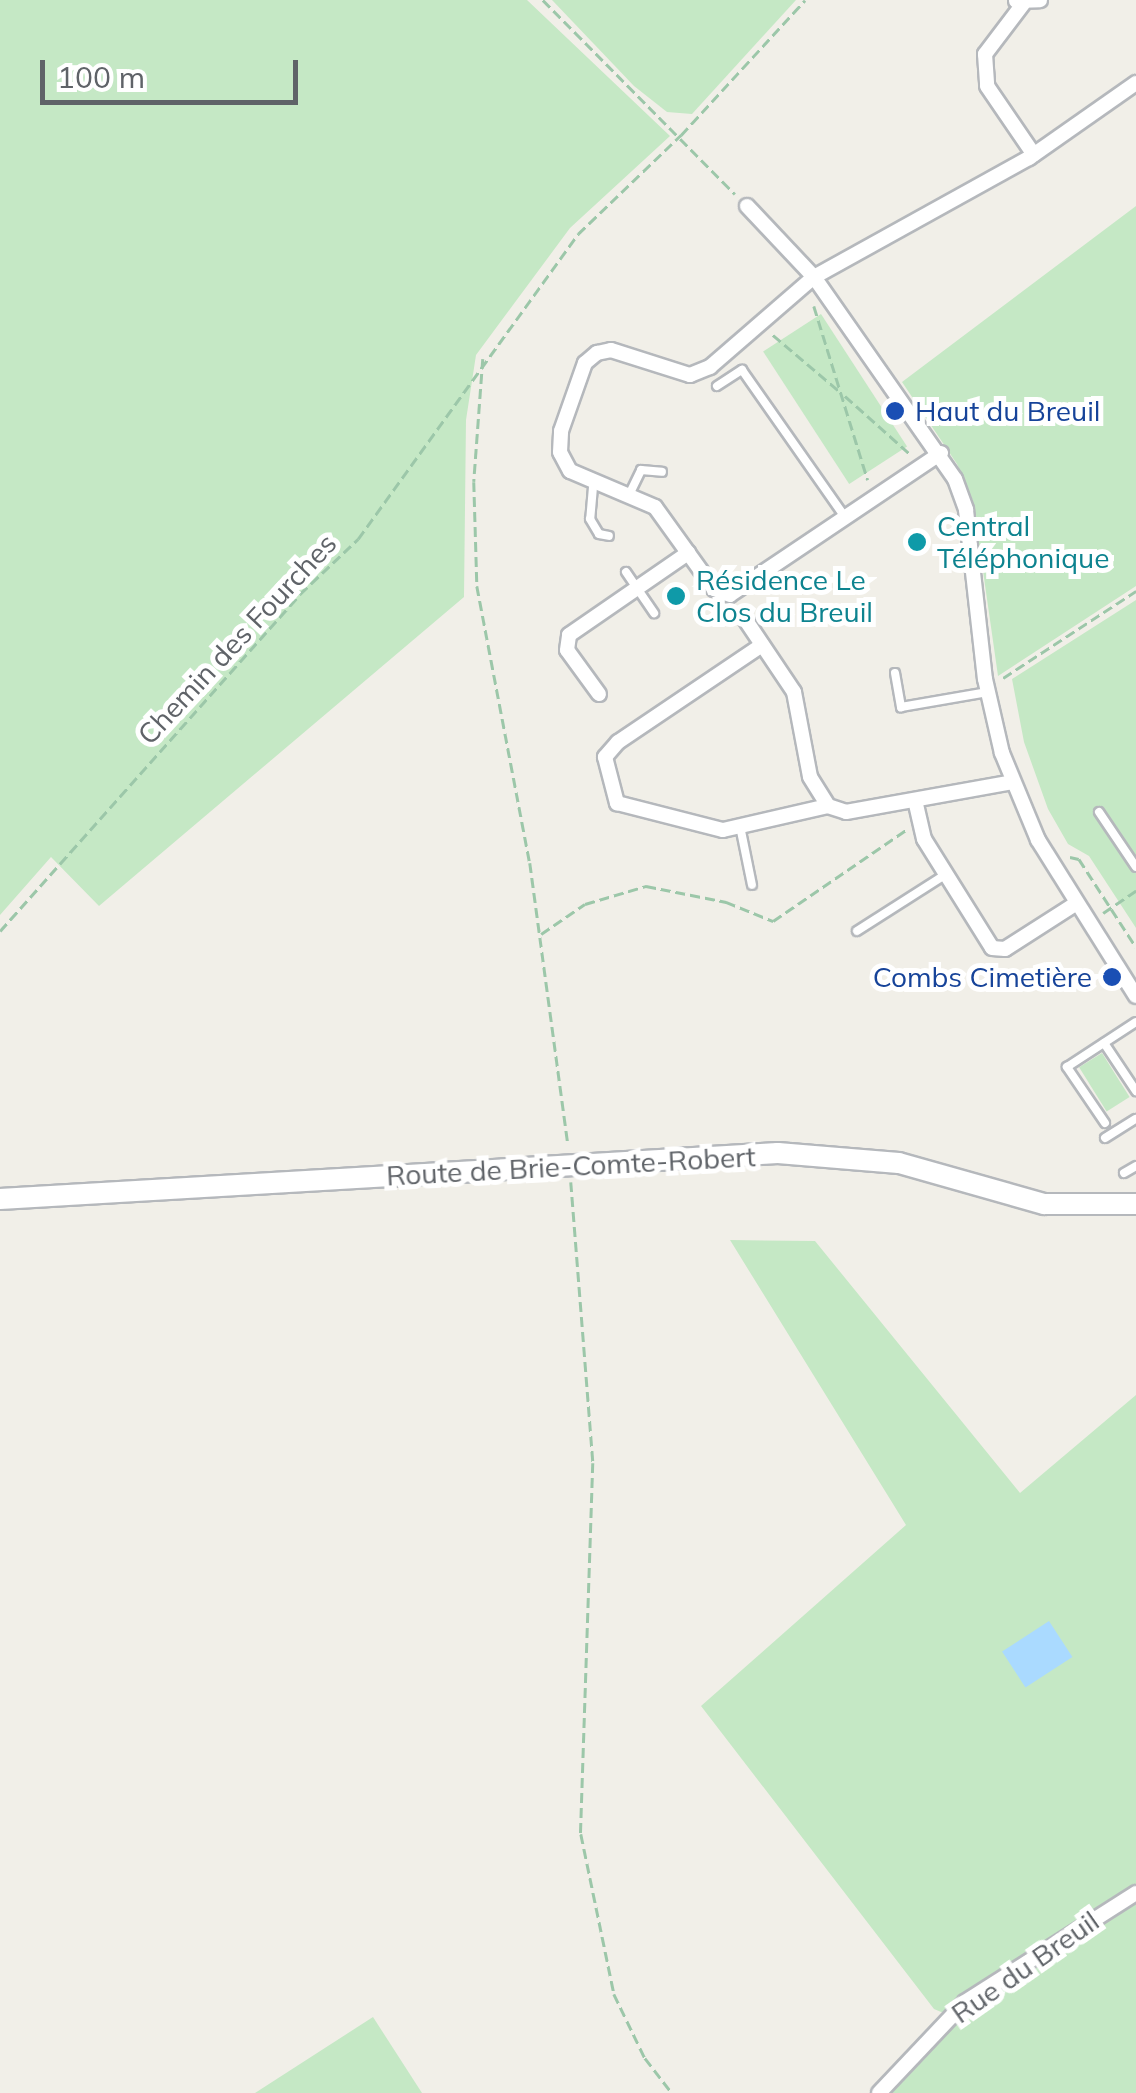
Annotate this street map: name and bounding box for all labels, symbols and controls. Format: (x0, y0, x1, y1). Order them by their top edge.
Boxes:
scale bar (45, 40, 302, 102)
text: 100 m (57, 58, 145, 96)
place label: Haut du Breuil (915, 394, 1101, 428)
marker: Haut du Breuil (884, 400, 906, 422)
place label: Central Téléphonique (937, 509, 1109, 575)
street label: Chemin des Fourches (131, 527, 343, 751)
marker: Central Téléphonique (906, 531, 928, 553)
place label: Résidence Le Clos du Breuil (696, 563, 873, 629)
marker: Résidence Le Clos du Breuil (665, 585, 687, 607)
place label: Combs Cimetière (873, 960, 1092, 994)
marker: Combs Cimetière (1101, 966, 1123, 988)
street label: Route de Brie-Comte-Robert (385, 1140, 757, 1192)
street label: Rue du Breuil (945, 1904, 1105, 2030)

